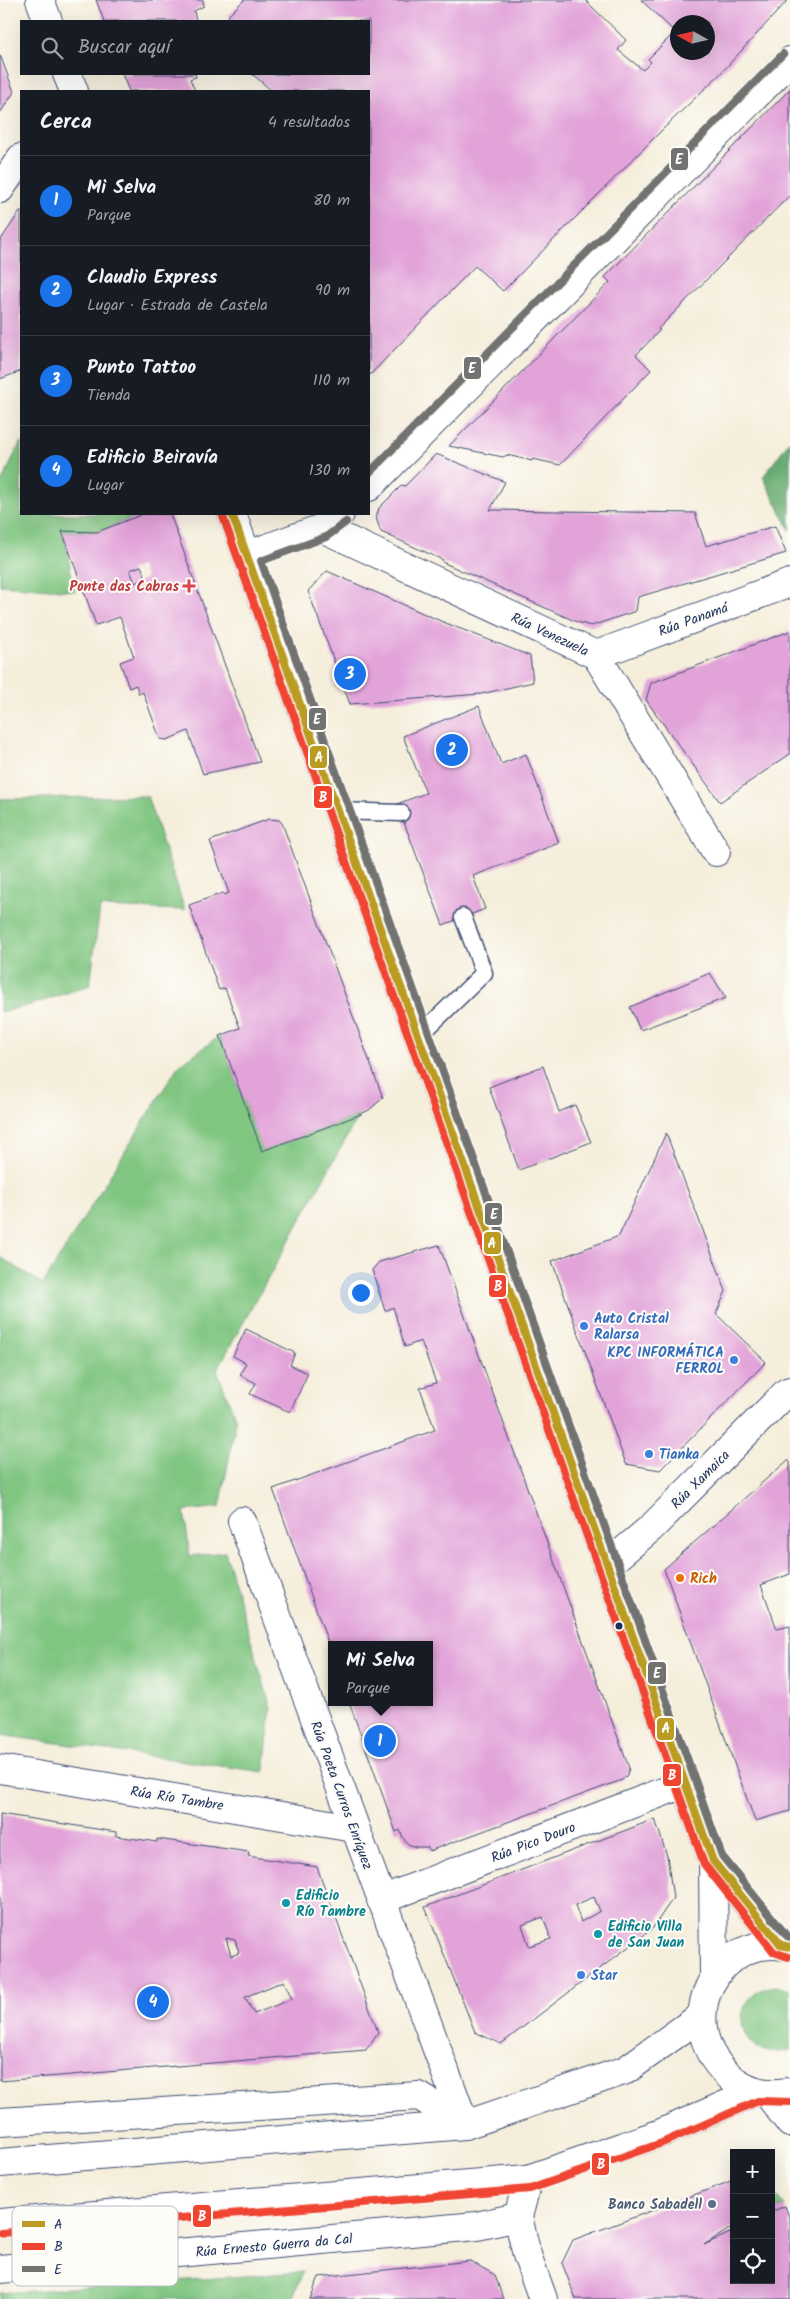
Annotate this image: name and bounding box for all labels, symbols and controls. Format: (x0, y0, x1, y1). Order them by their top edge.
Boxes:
north arrow (670, 15, 715, 60)
search box (20, 20, 370, 75)
text: Buscar aquí (78, 33, 170, 63)
icon: search (38, 34, 66, 62)
text: Cerca (40, 106, 92, 139)
text: 4 resultados (268, 110, 350, 135)
line badge: E (670, 147, 689, 171)
text: E (675, 149, 684, 171)
text: Mi Selva (87, 173, 156, 203)
text: 1 (54, 188, 58, 213)
text: 80 m (313, 188, 350, 213)
text: Parque (87, 203, 131, 228)
text: Claudio Express (87, 263, 217, 293)
text: 2 (51, 278, 61, 303)
text: 90 m (315, 278, 350, 303)
text: Lugar · Estrada de Castela (87, 293, 268, 318)
text: Punto Tattoo (87, 353, 196, 383)
line badge: E (463, 356, 482, 380)
text: E (468, 358, 477, 380)
text: 3 (52, 368, 60, 393)
text: 110 m (313, 368, 350, 393)
text: Tienda (87, 383, 131, 408)
text: Edificio Beiravía (87, 443, 218, 473)
text: 4 (52, 458, 60, 483)
text: 130 m (309, 458, 350, 483)
text: Lugar (87, 473, 124, 498)
place label: Ponte das Cabras (70, 576, 179, 598)
marker: Ponte das Cabras (183, 580, 195, 592)
street label: Rúa Panamá (655, 597, 733, 643)
street label: Rúa Venezuela (507, 607, 592, 663)
pin: 3 (334, 655, 366, 693)
line badge: E (308, 707, 327, 731)
text: E (313, 709, 322, 731)
pin: 2 (436, 731, 468, 769)
line badge: A (309, 745, 328, 769)
text: A (315, 747, 324, 769)
line badge: B (313, 785, 333, 809)
text: B (319, 787, 327, 809)
line badge: E (484, 1202, 503, 1226)
text: E (490, 1204, 499, 1226)
line badge: A (483, 1231, 502, 1255)
text: A (488, 1233, 497, 1255)
line badge: B (488, 1274, 507, 1298)
text: B (494, 1276, 502, 1298)
your location (348, 1280, 374, 1306)
place label: Auto Cristal Ralarsa (594, 1308, 669, 1346)
marker: Auto Cristal Ralarsa (578, 1320, 590, 1332)
place label: KPC INFORMÁTICA FERROL (607, 1342, 724, 1380)
marker: KPC INFORMÁTICA FERROL (728, 1354, 740, 1366)
place label: Tianka (659, 1444, 699, 1466)
street label: Rúa Xamaica (666, 1445, 735, 1514)
marker: Tianka (643, 1448, 655, 1460)
place label: Rich (690, 1568, 717, 1590)
marker: Rich (674, 1572, 686, 1584)
unlabelled marker (614, 1621, 624, 1631)
popup (328, 1641, 433, 1706)
text: Mi Selva (346, 1646, 415, 1676)
line badge: E (647, 1661, 667, 1685)
text: E (653, 1663, 662, 1685)
text: Parque (346, 1676, 390, 1701)
line badge: A (656, 1717, 675, 1741)
street label: Rúa Poeta Curros Enríquez (304, 1718, 378, 1873)
text: A (662, 1718, 671, 1740)
pin: 1 (364, 1722, 396, 1760)
line badge: B (662, 1763, 682, 1787)
text: B (668, 1765, 676, 1787)
street label: Rúa Río Tambre (129, 1781, 226, 1817)
street label: Rúa Pico Douro (488, 1817, 579, 1869)
place label: Edificio Río Tambre (296, 1885, 366, 1923)
marker: Edificio Río Tambre (280, 1897, 292, 1909)
place label: Edificio Villa de San Juan (608, 1916, 685, 1954)
marker: Edificio Villa de San Juan (592, 1928, 604, 1940)
place label: Star (591, 1965, 618, 1987)
marker: Star (575, 1969, 587, 1981)
pin: 4 (137, 1983, 169, 2021)
map controls (730, 2149, 775, 2284)
button: + (730, 2149, 775, 2194)
line badge: B (591, 2152, 610, 2176)
text: B (597, 2154, 605, 2176)
place label: Banco Sabadell (608, 2194, 702, 2216)
button: − (730, 2194, 775, 2239)
marker: Banco Sabadell (706, 2198, 718, 2210)
line badge: B (192, 2204, 212, 2228)
legend (12, 2206, 178, 2286)
text: B (198, 2206, 206, 2228)
text: A (54, 2214, 63, 2236)
street label: Rúa Ernesto Guerra da Cal (195, 2228, 354, 2264)
text: B (54, 2236, 63, 2258)
button: locate (730, 2239, 775, 2284)
text: E (54, 2259, 63, 2281)

